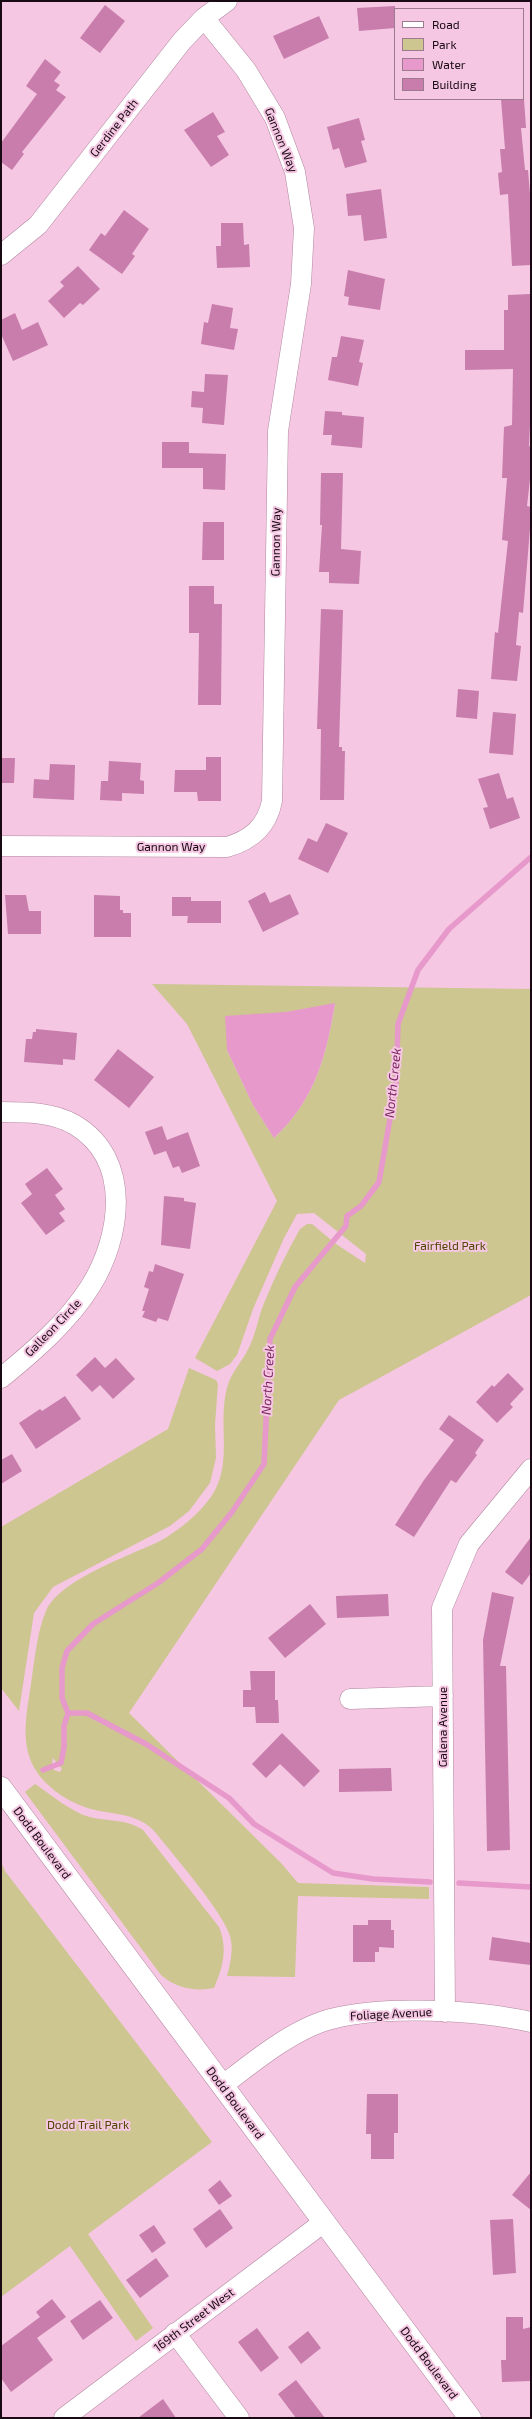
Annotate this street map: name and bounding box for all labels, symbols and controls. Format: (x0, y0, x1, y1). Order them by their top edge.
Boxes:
legend (394, 8, 524, 100)
text: Road (432, 17, 460, 31)
text: Park (432, 37, 457, 51)
text: Water (432, 57, 466, 71)
text: Building (432, 77, 476, 91)
street label: Gerdine Path (87, 96, 141, 160)
street label: Gannon Way (261, 105, 301, 175)
street label: Gannon Way (268, 508, 284, 576)
street label: Gannon Way (137, 840, 205, 854)
water label: North Creek (382, 1047, 404, 1119)
park label: Fairfield Park (414, 1239, 486, 1253)
street label: Galleon Circle (22, 1296, 84, 1360)
water label: North Creek (258, 1345, 278, 1415)
street label: Galena Avenue (436, 1687, 450, 1767)
street label: Dodd Boulevard (10, 1804, 74, 1882)
street label: Foliage Avenue (350, 2005, 432, 2023)
street label: Dodd Boulevard (203, 2064, 267, 2142)
park label: Dodd Trail Park (47, 2118, 129, 2132)
street label: 169th Street West (151, 2285, 237, 2355)
street label: Dodd Boulevard (397, 2324, 461, 2402)

